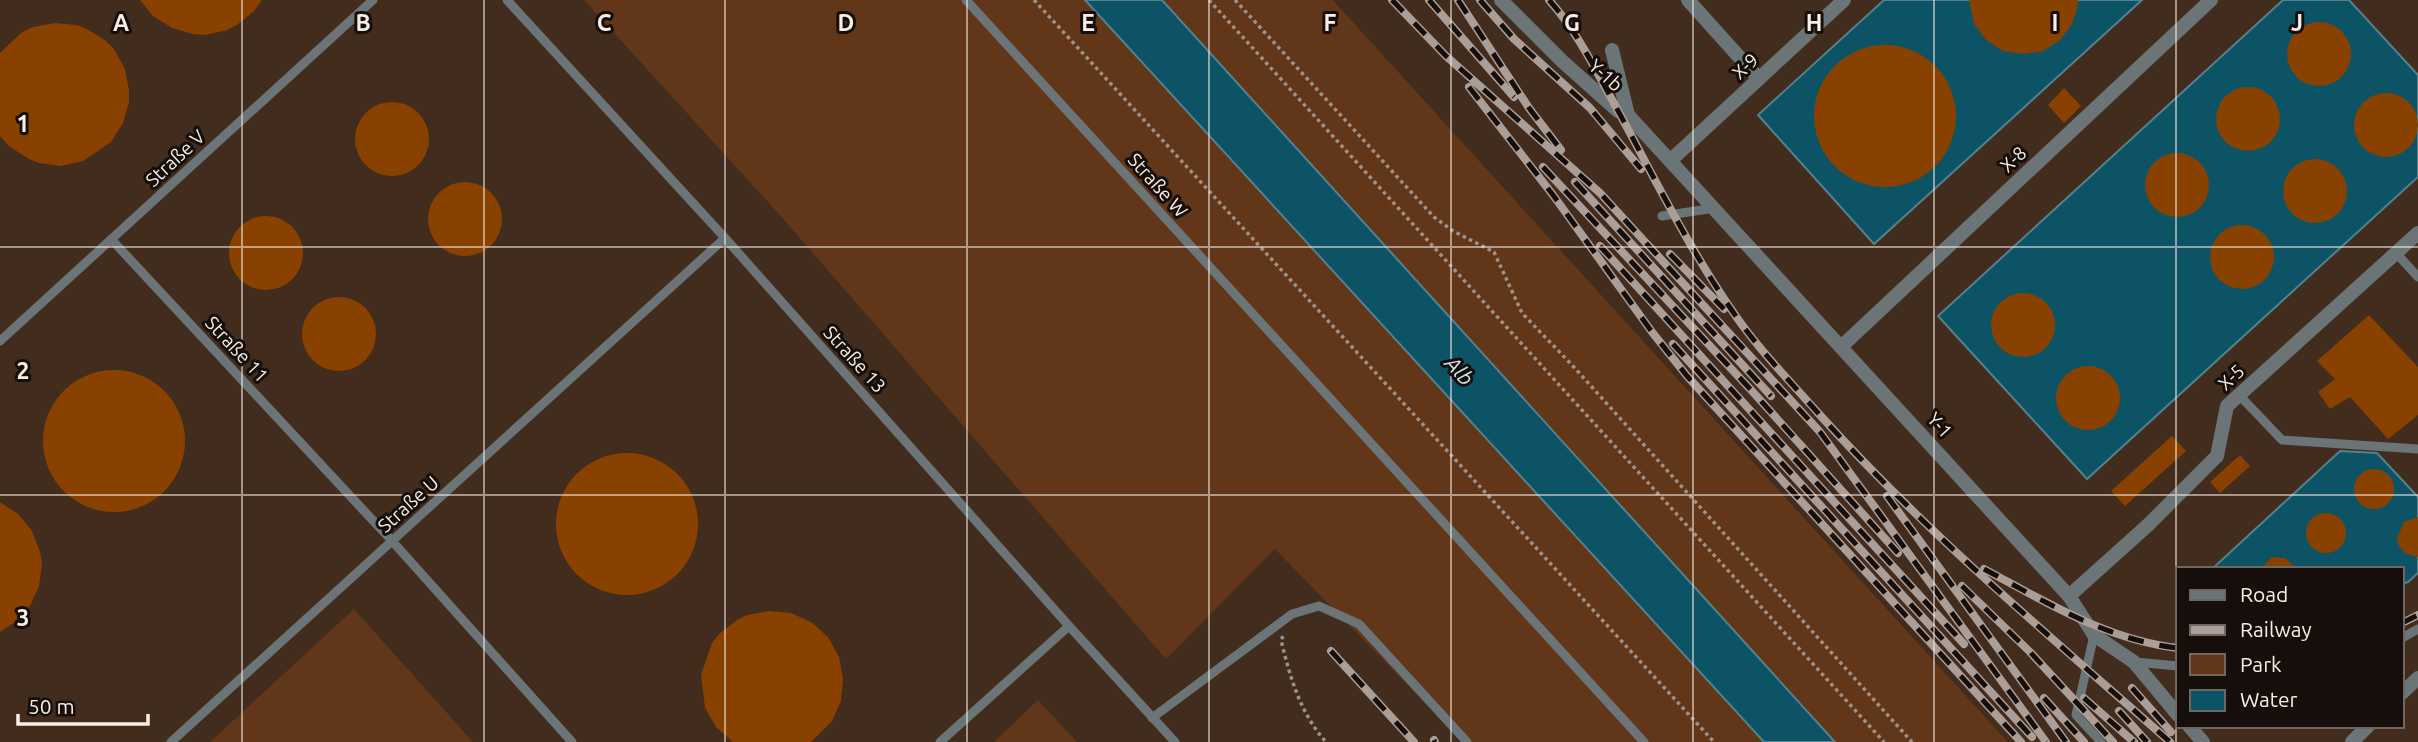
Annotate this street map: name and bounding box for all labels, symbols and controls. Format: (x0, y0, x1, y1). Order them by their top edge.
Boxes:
text: A (113, 10, 129, 35)
text: B (355, 10, 371, 35)
text: C (597, 10, 612, 35)
text: D (838, 10, 854, 35)
text: E (1081, 10, 1095, 35)
text: F (1324, 10, 1337, 35)
text: G (1564, 10, 1580, 35)
text: H (1806, 10, 1822, 35)
text: I (2052, 10, 2058, 35)
text: J (2291, 10, 2303, 35)
street label: X-9 (1727, 49, 1763, 83)
street label: Y-1b (1585, 54, 1627, 96)
text: 1 (17, 111, 29, 136)
street label: Straße V (141, 125, 209, 191)
street label: X-8 (1995, 142, 2031, 176)
street label: Straße W (1124, 149, 1192, 221)
street label: Straße 11 (201, 311, 273, 387)
street label: Straße 13 (819, 321, 891, 397)
water label: Alb (1440, 350, 1479, 390)
text: 2 (17, 358, 29, 383)
street label: X-5 (2213, 360, 2249, 394)
street label: Y-1 (1923, 408, 1957, 442)
street label: Straße U (373, 471, 443, 537)
legend (2176, 567, 2404, 728)
text: Road (2240, 582, 2288, 606)
text: 3 (17, 605, 29, 630)
text: Railway (2240, 617, 2312, 641)
text: Park (2240, 652, 2282, 676)
scale bar (18, 682, 147, 726)
text: Water (2240, 687, 2298, 711)
text: 50 m (28, 694, 75, 718)

